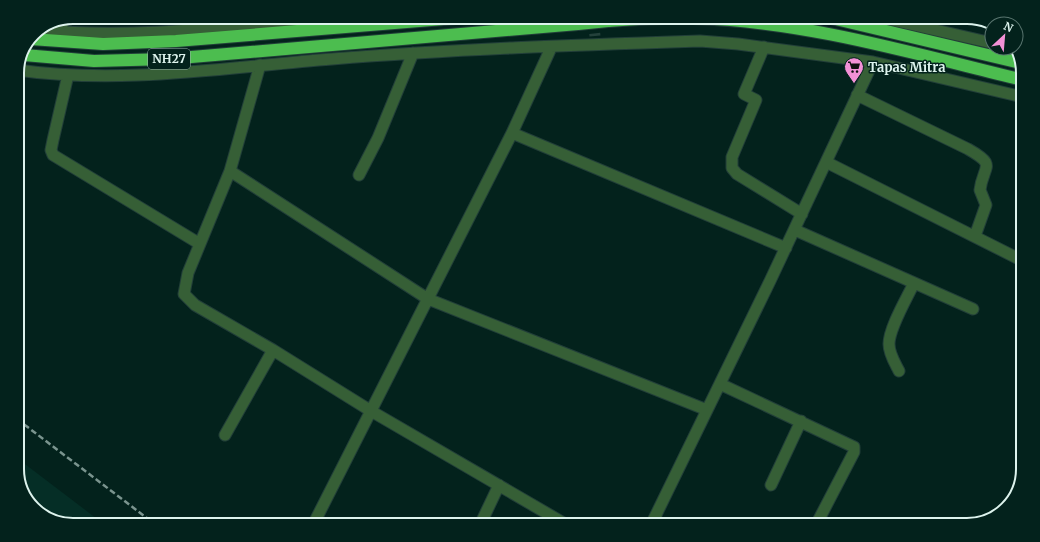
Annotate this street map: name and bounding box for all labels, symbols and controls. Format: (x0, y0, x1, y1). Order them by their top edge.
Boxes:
north arrow (984, 16, 1024, 56)
text: N (1001, 19, 1016, 35)
road number: NH27 (148, 49, 190, 69)
supermarket icon: Tapas Mitra (843, 56, 865, 84)
place label: Tapas Mitra (868, 59, 945, 76)

